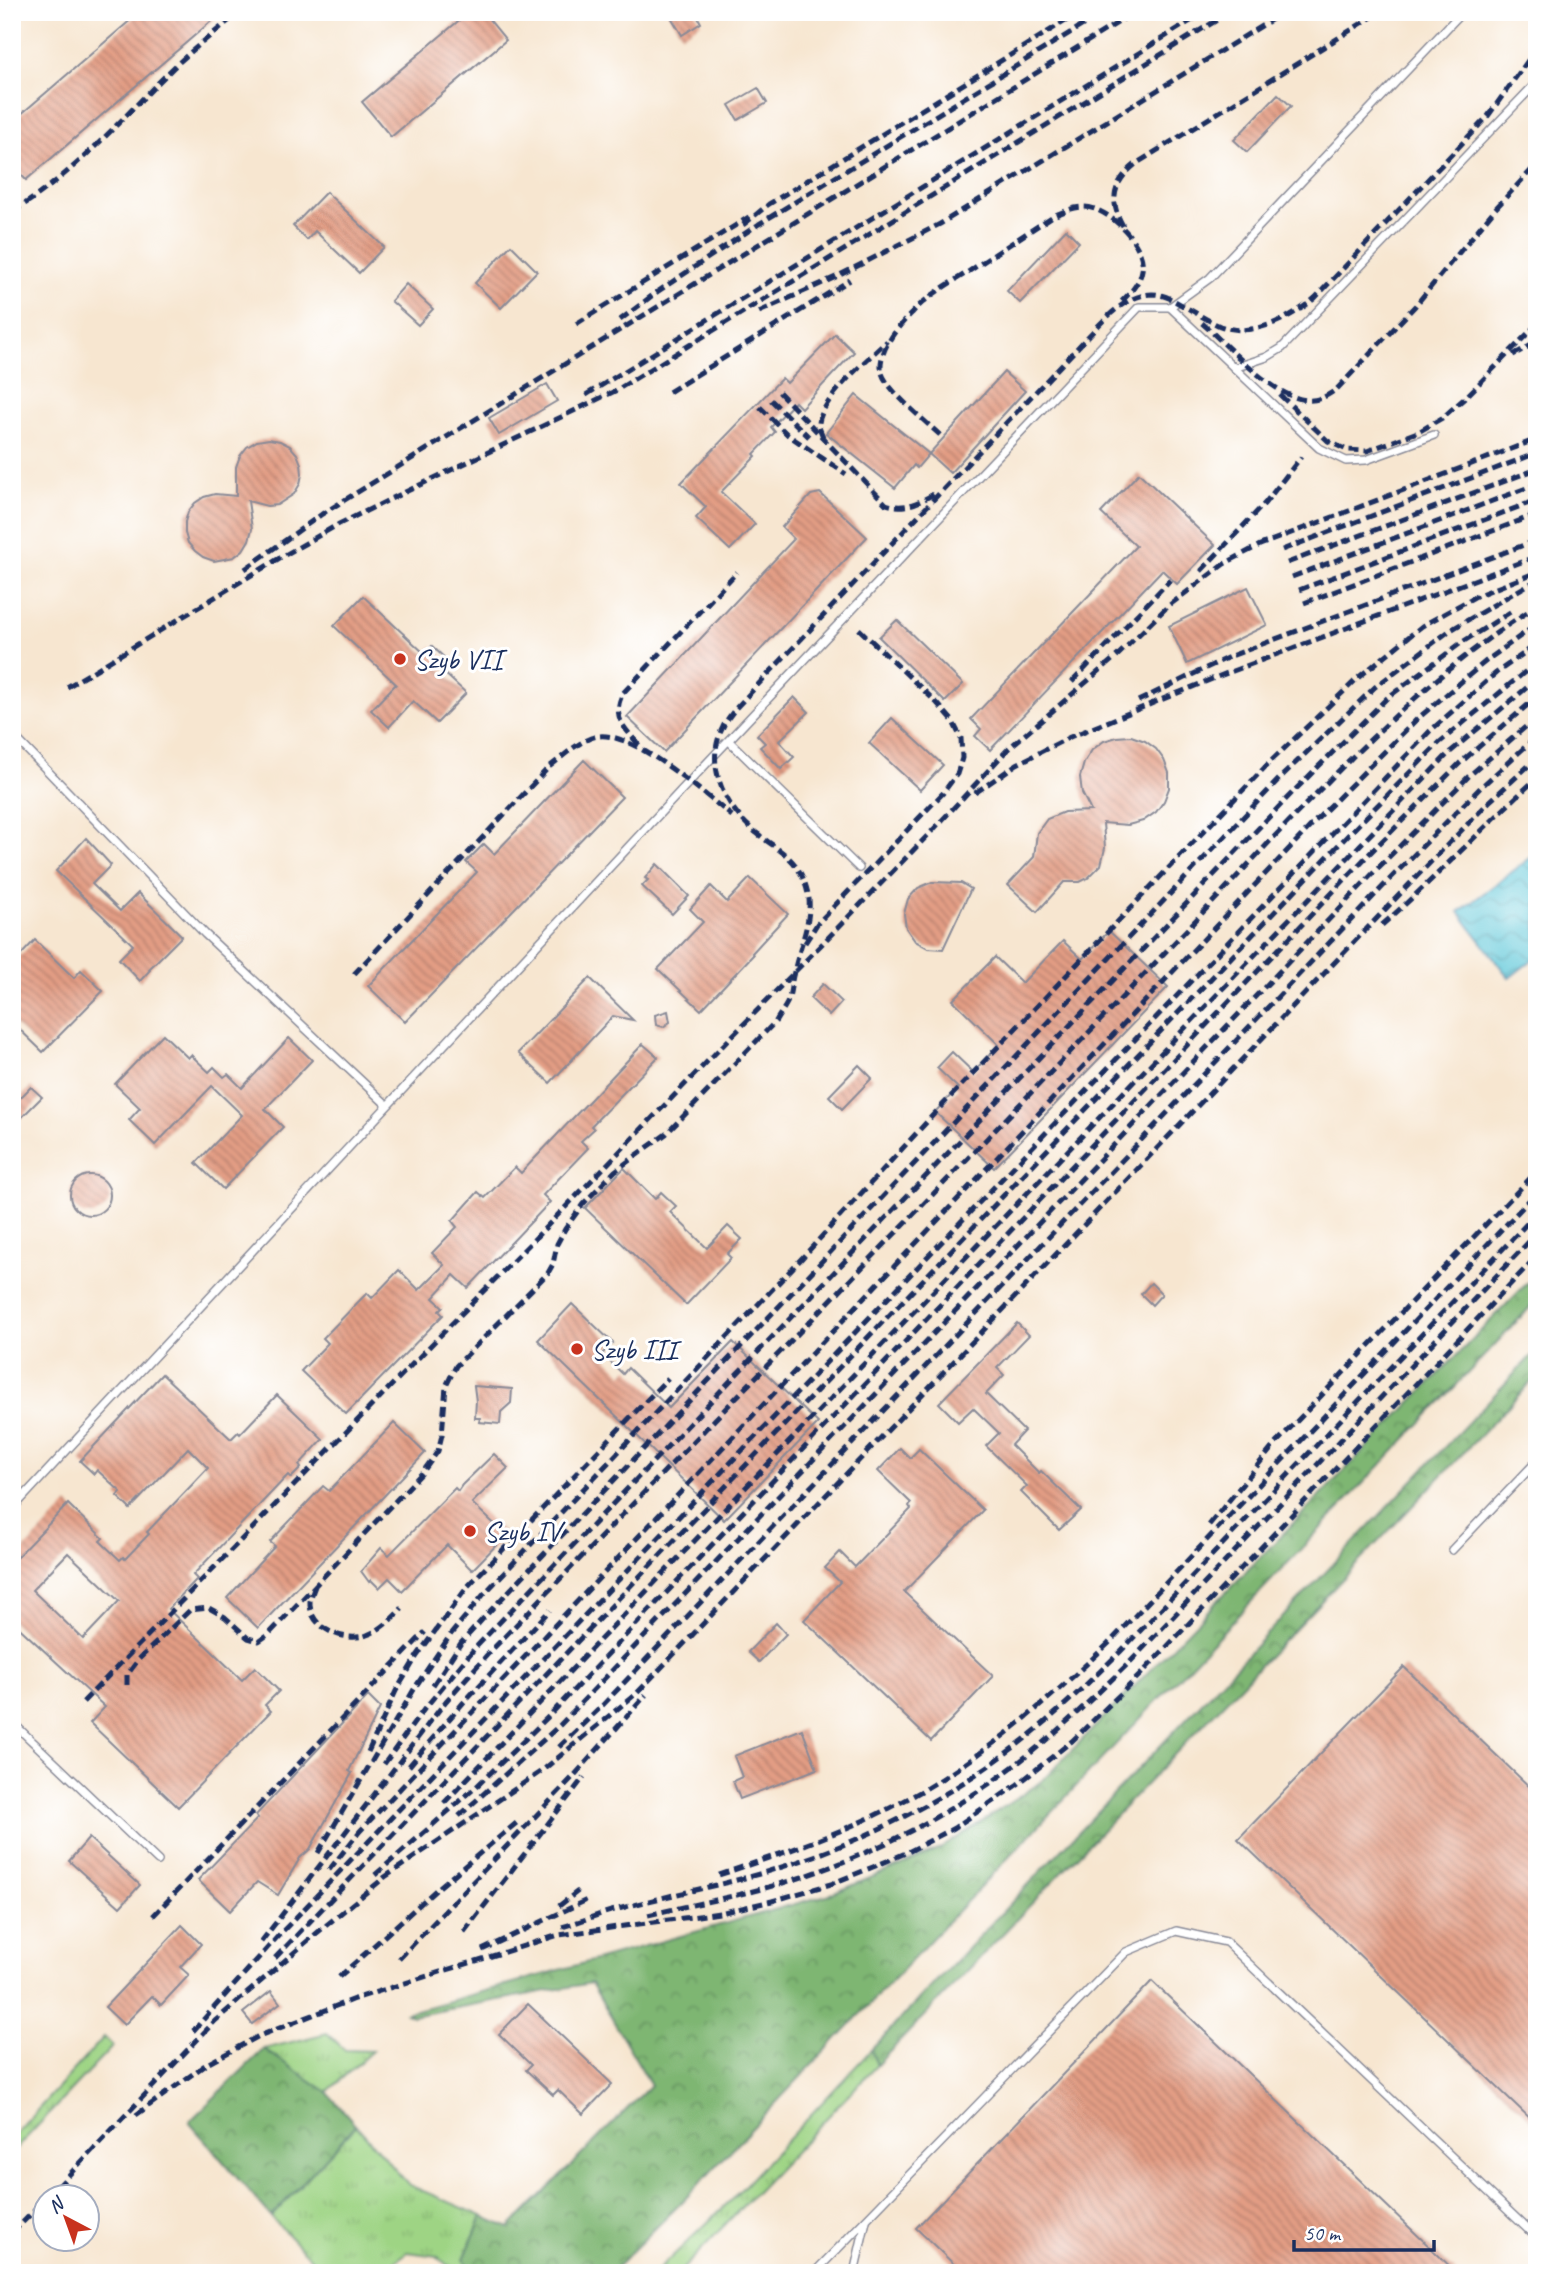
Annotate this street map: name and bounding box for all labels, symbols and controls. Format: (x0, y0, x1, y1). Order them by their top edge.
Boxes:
place label: Szyb VII (414, 642, 508, 677)
marker: Szyb VII (392, 651, 408, 667)
place label: Szyb III (591, 1332, 682, 1367)
marker: Szyb III (569, 1341, 585, 1357)
place label: Szyb IV (484, 1514, 566, 1549)
marker: Szyb IV (462, 1523, 478, 1539)
north arrow (32, 2184, 102, 2254)
text: N (43, 2191, 70, 2219)
scale bar (1294, 2208, 1434, 2252)
text: 50 m (1304, 2220, 1342, 2246)

